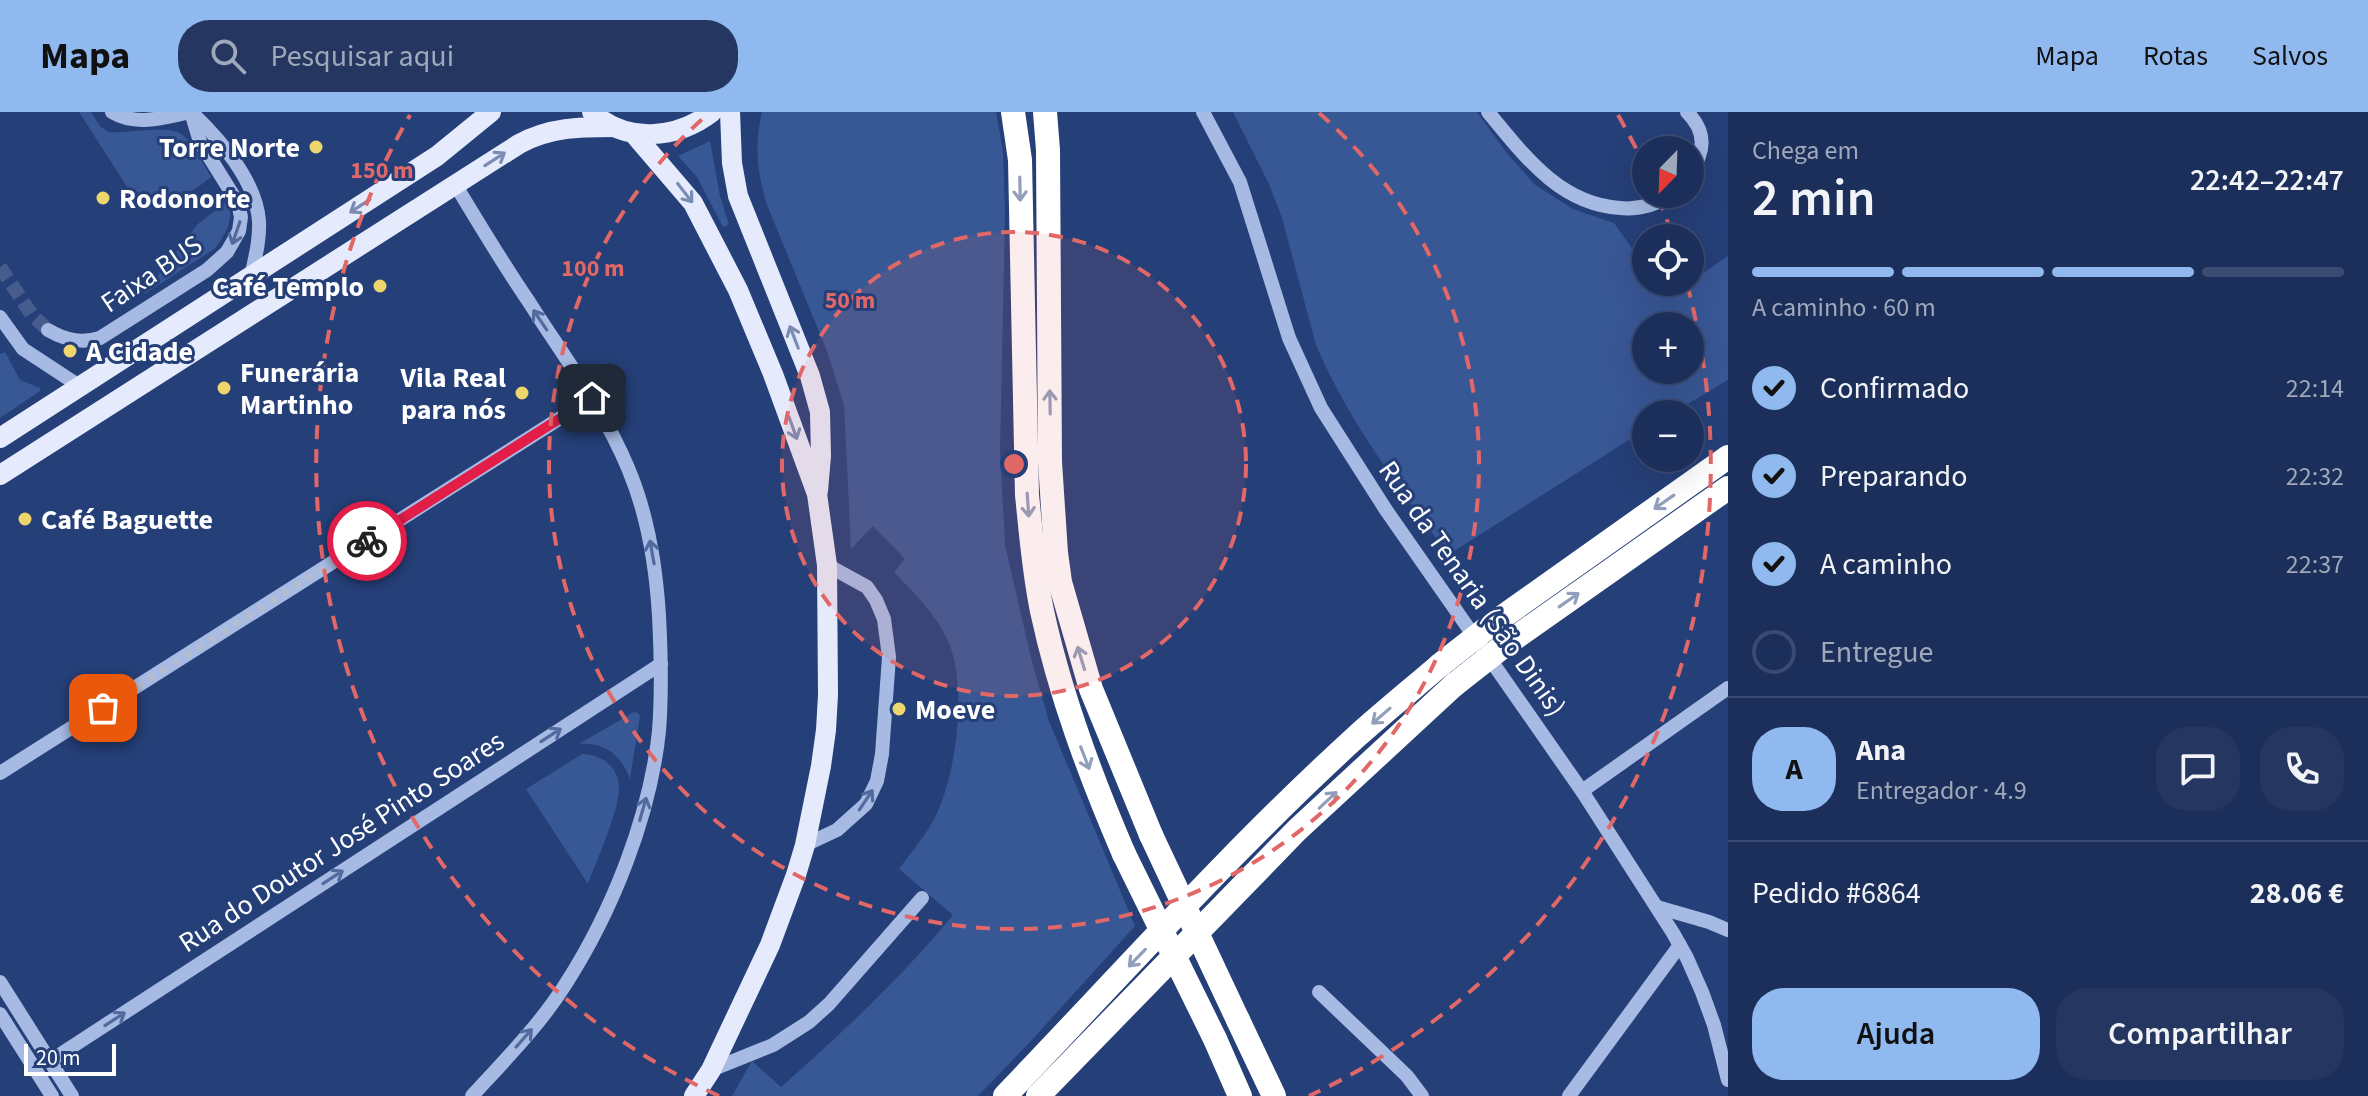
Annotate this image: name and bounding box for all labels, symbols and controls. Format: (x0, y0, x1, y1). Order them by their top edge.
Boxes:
search box (178, 20, 738, 92)
text: Mapa (40, 29, 130, 83)
icon: search (206, 34, 250, 78)
text: Pesquisar aqui (270, 35, 454, 78)
text: Mapa (2035, 36, 2099, 76)
text: Rotas (2143, 36, 2208, 76)
text: Salvos (2252, 36, 2328, 76)
place label: Torre Norte (159, 128, 300, 168)
text: Chega em (1752, 132, 1859, 169)
north arrow (1632, 136, 1704, 208)
map controls (1632, 136, 1704, 472)
marker: Torre Norte (307, 138, 325, 156)
one-way arrow (483, 150, 506, 166)
text: 150 m (350, 153, 414, 188)
text: 22:42–22:47 (2190, 159, 2344, 202)
text: 2 min (1752, 162, 1876, 236)
one-way arrow (1013, 175, 1028, 202)
place label: Rodonorte (119, 179, 250, 219)
one-way arrow (676, 182, 694, 203)
marker: Rodonorte (94, 189, 112, 207)
one-way arrow (349, 198, 371, 214)
one-way arrow (228, 220, 243, 245)
button: locate (1632, 224, 1704, 296)
street label: Faixa BUS (93, 225, 210, 323)
text: 100 m (561, 251, 625, 286)
place label: Café Templo (212, 267, 364, 307)
marker: Café Templo (371, 277, 389, 295)
text: 50 m (825, 283, 875, 318)
text: A caminho · 60 m (1752, 289, 1936, 326)
one-way arrow (532, 309, 548, 331)
button: + (1632, 312, 1704, 384)
one-way arrow (786, 325, 801, 350)
place label: A Cidade (85, 332, 193, 372)
marker: A Cidade (61, 342, 79, 360)
place label: Funerária Martinho (240, 353, 359, 425)
place label: Vila Real para nós (399, 358, 506, 430)
pin (558, 364, 626, 432)
icon: check (1752, 366, 1796, 410)
text: Confirmado (1820, 367, 1969, 410)
text: 22:14 (2286, 370, 2344, 407)
icon: home (570, 376, 614, 420)
marker: Funerária Martinho (215, 379, 233, 397)
marker: Vila Real para nós (513, 384, 531, 402)
one-way arrow (1042, 389, 1058, 416)
button: − (1632, 400, 1704, 472)
one-way arrow (787, 416, 801, 440)
centre of rings (1000, 450, 1028, 478)
street label: Rua da Tenaria (São Dinis) (1369, 453, 1576, 724)
icon: check (1752, 454, 1796, 498)
text: Preparando (1820, 455, 1967, 498)
text: 22:32 (2286, 458, 2344, 495)
one-way arrow (1021, 491, 1036, 518)
one-way arrow (1654, 494, 1676, 510)
place label: Café Baguette (41, 500, 213, 540)
courier (327, 501, 407, 581)
marker: Café Baguette (16, 510, 34, 528)
icon: bike (345, 519, 389, 563)
one-way arrow (644, 539, 659, 565)
icon: check (1752, 542, 1796, 586)
text: A caminho (1820, 543, 1952, 586)
text: 22:37 (2286, 546, 2344, 583)
one-way arrow (1558, 592, 1580, 609)
text: Entregue (1820, 631, 1933, 674)
one-way arrow (1073, 646, 1088, 672)
pin (69, 674, 137, 742)
icon: bag (81, 686, 125, 730)
place label: Moeve (915, 690, 995, 730)
marker: Moeve (890, 700, 908, 718)
one-way arrow (1371, 707, 1391, 725)
street label: Rua do Doutor José Pinto Soares (171, 721, 512, 962)
one-way arrow (539, 727, 562, 743)
button: chat (2156, 727, 2240, 811)
button: phone (2260, 727, 2344, 811)
text: Ana (1856, 729, 1906, 772)
one-way arrow (1079, 745, 1093, 770)
text: A (1785, 748, 1803, 791)
text: Entregador · 4.9 (1856, 772, 2027, 809)
one-way arrow (858, 790, 875, 812)
one-way arrow (1318, 791, 1338, 810)
one-way arrow (636, 797, 651, 823)
one-way arrow (322, 869, 344, 885)
text: Pedido #6864 (1752, 872, 1921, 915)
text: 28.06 € (2250, 872, 2344, 915)
one-way arrow (1127, 948, 1146, 968)
button: Ajuda (1752, 988, 2040, 1080)
button: Compartilhar (2056, 988, 2344, 1080)
one-way arrow (104, 1010, 126, 1027)
one-way arrow (515, 1029, 533, 1049)
scale bar (24, 1040, 116, 1076)
text: 20 m (36, 1042, 81, 1074)

